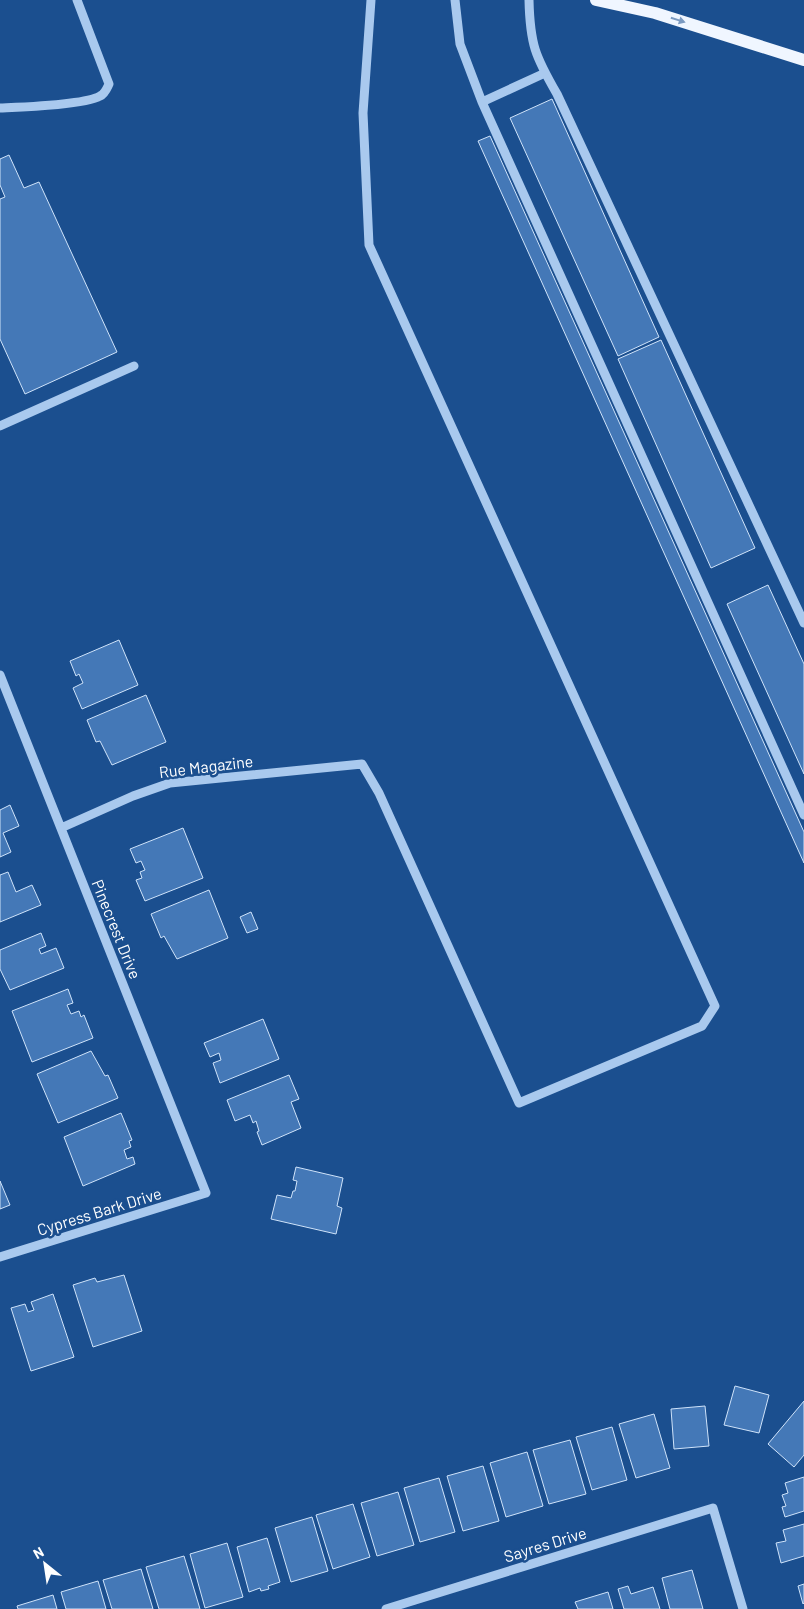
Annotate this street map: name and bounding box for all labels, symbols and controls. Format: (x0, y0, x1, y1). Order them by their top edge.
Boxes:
one-way arrow (670, 16, 685, 24)
street label: Rue Magazine (158, 751, 254, 781)
street label: Pinecrest Drive (88, 877, 146, 981)
street label: Cypress Bark Drive (34, 1183, 164, 1239)
street label: Sayres Drive (501, 1522, 589, 1566)
north arrow (20, 1539, 70, 1589)
text: N (30, 1543, 47, 1562)

